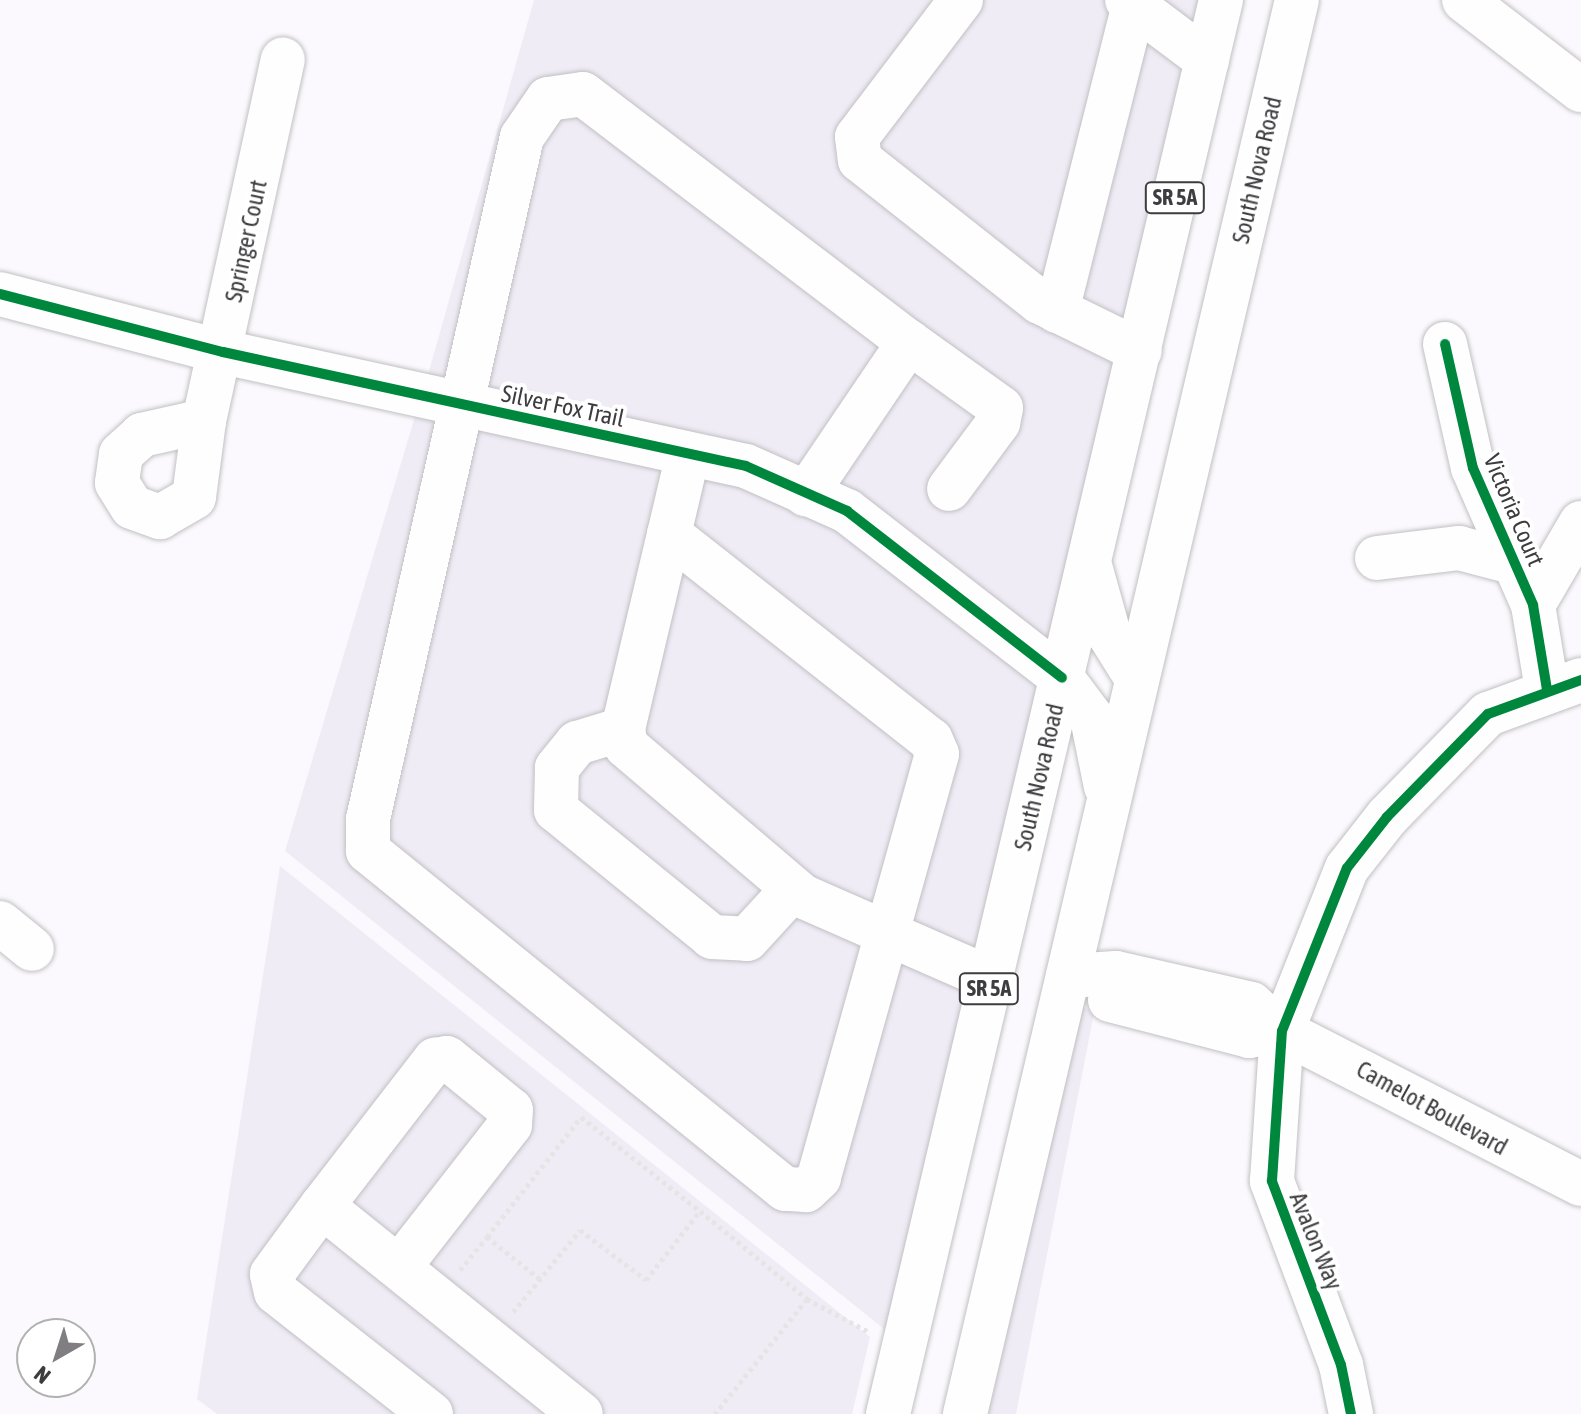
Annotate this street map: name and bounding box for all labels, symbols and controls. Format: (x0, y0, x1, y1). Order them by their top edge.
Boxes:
street label: South Nova Road (1226, 94, 1288, 246)
street label: Springer Court (219, 177, 273, 305)
road number: SR 5A (1143, 180, 1207, 216)
street label: Silver Fox Trail (499, 379, 627, 433)
street label: Victoria Court (1478, 450, 1550, 570)
street label: South Nova Road (1008, 701, 1070, 853)
road number: SR 5A (957, 971, 1021, 1007)
street label: Camelot Boulevard (1352, 1055, 1512, 1161)
street label: Avalon Way (1283, 1188, 1349, 1294)
north arrow (16, 1318, 96, 1398)
text: N (29, 1361, 55, 1389)

